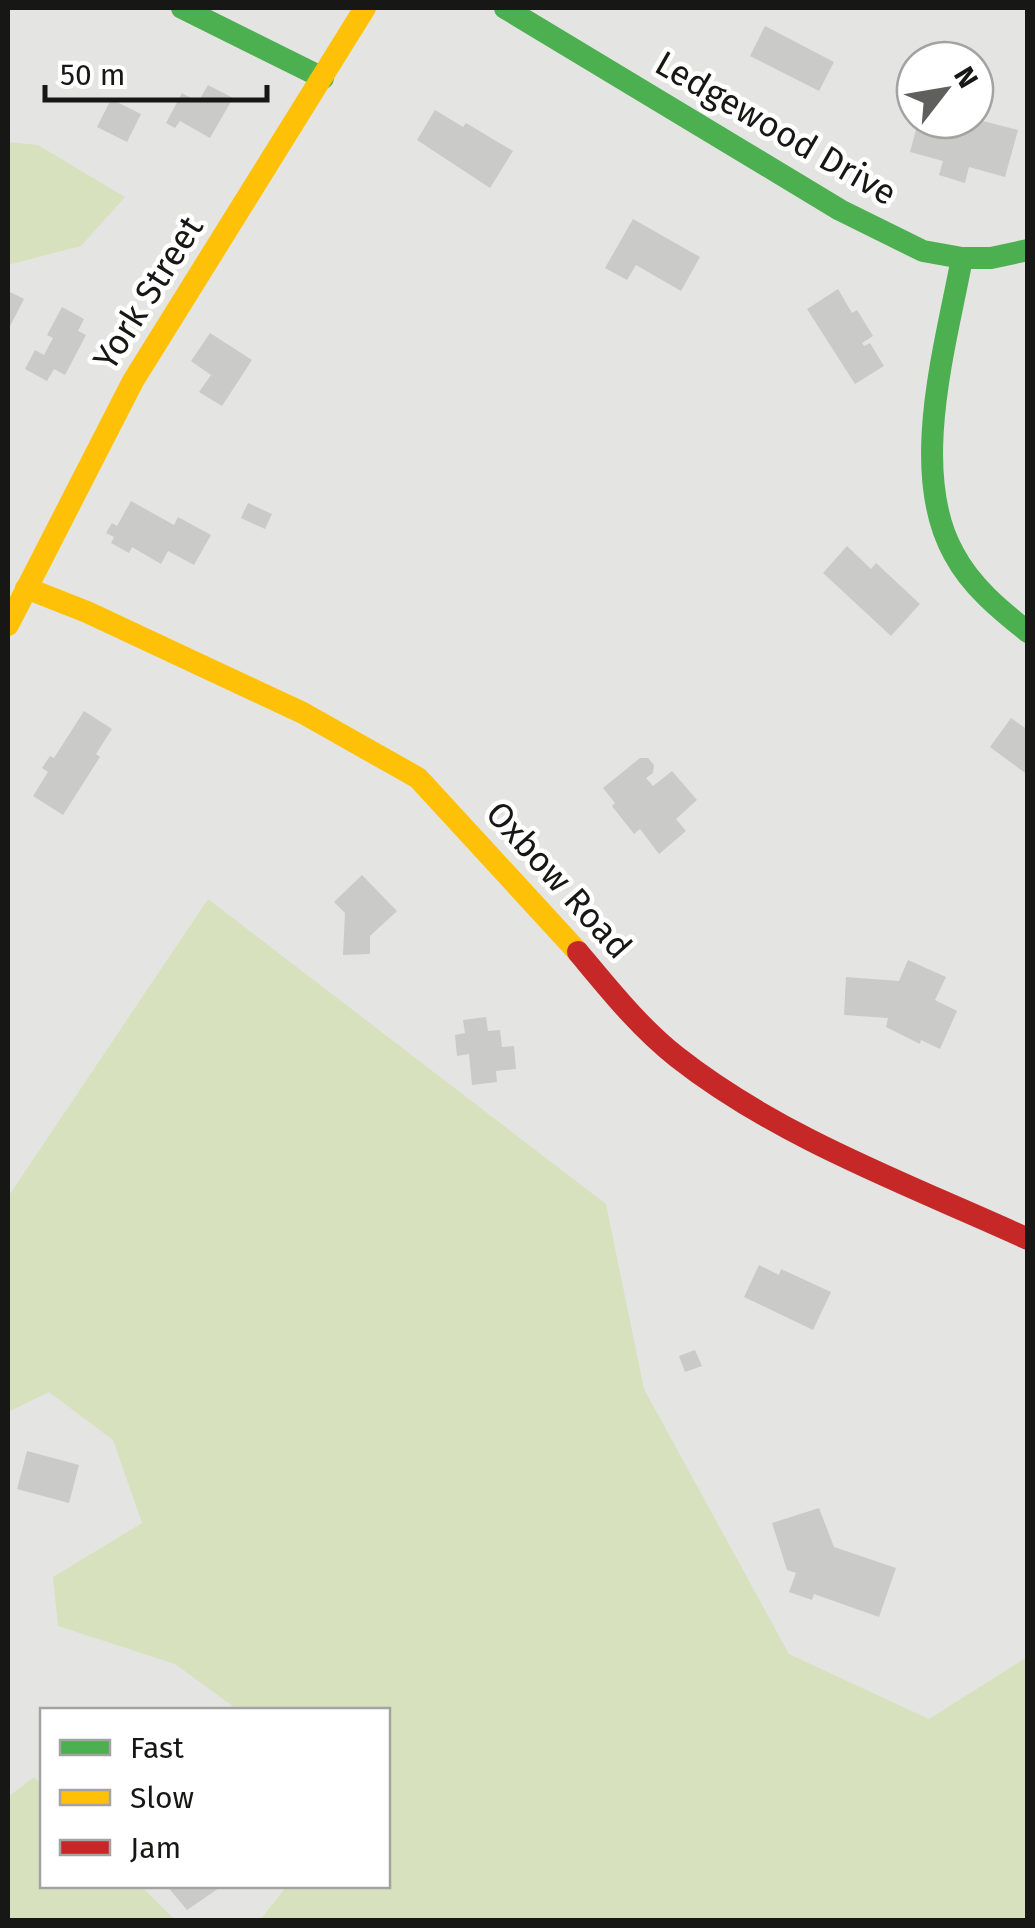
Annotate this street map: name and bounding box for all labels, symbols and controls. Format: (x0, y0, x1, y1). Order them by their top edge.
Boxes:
scale bar (45, 40, 268, 102)
north arrow (895, 40, 995, 140)
street label: Ledgewood Drive (648, 42, 904, 214)
text: 50 m (60, 57, 125, 93)
text: N (947, 61, 985, 94)
street label: York Street (84, 208, 212, 378)
street label: Oxbow Road (477, 793, 641, 967)
legend (40, 1708, 390, 1888)
text: Fast (130, 1730, 184, 1766)
text: Slow (130, 1780, 194, 1816)
text: Jam (130, 1830, 181, 1866)

